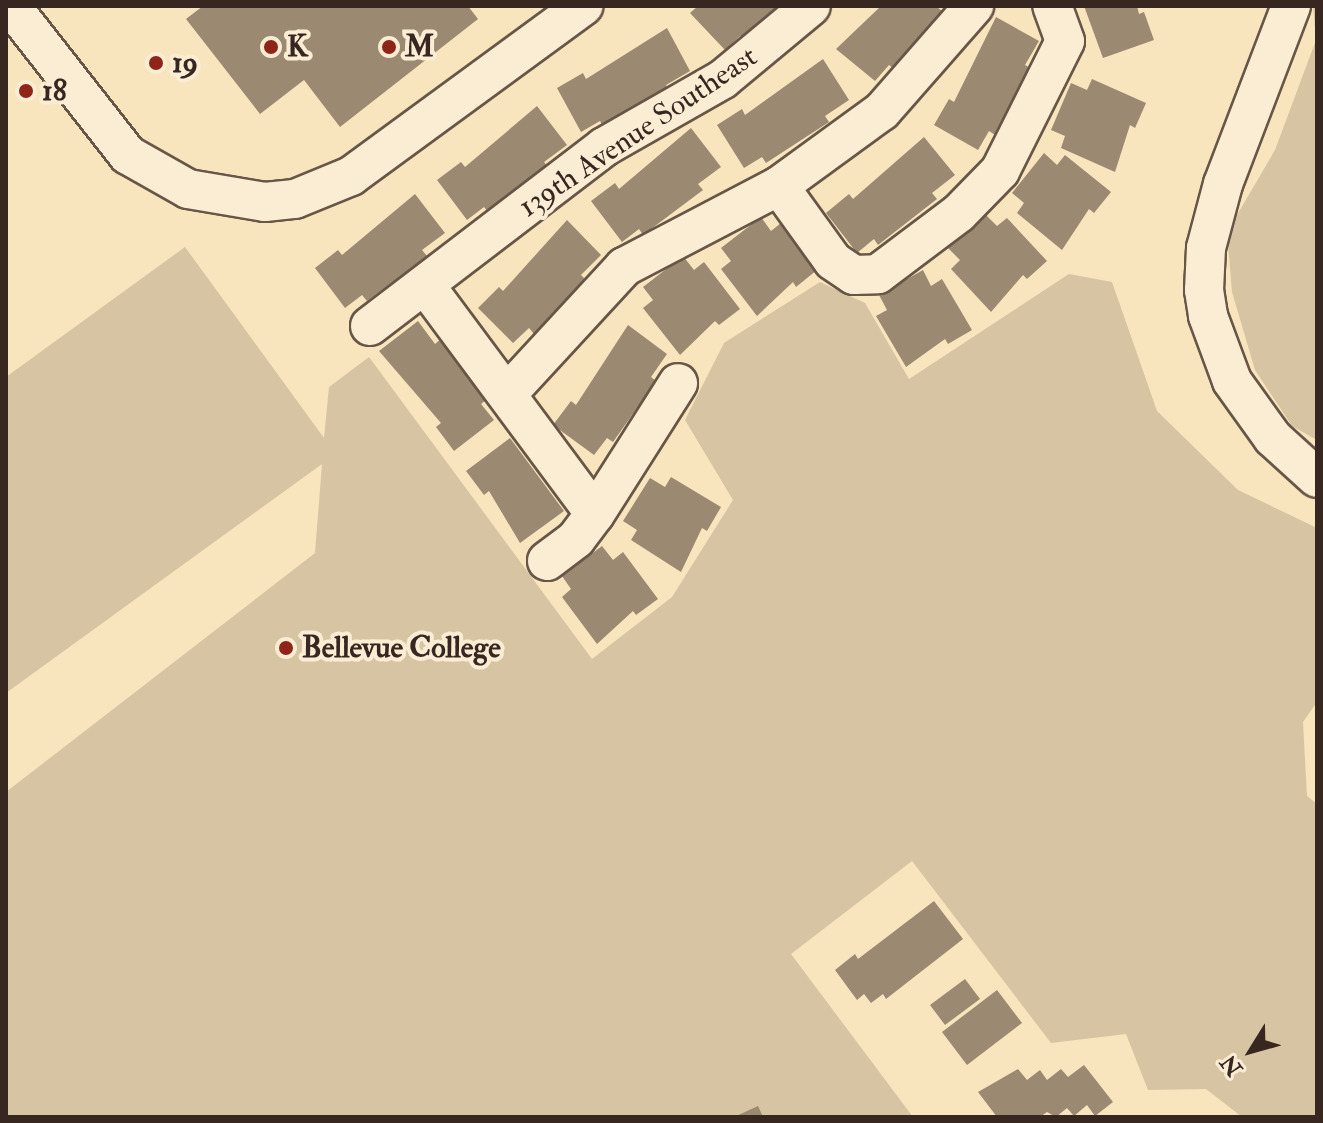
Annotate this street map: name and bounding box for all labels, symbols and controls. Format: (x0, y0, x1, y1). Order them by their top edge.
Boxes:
place label: K (287, 29, 308, 65)
place label: M (405, 29, 434, 65)
marker: K (262, 38, 280, 56)
marker: M (380, 38, 398, 56)
street label: 139th Avenue Southeast (512, 39, 764, 225)
place label: 19 (172, 45, 198, 81)
marker: 19 (147, 54, 165, 72)
place label: 18 (42, 73, 67, 109)
marker: 18 (17, 82, 35, 100)
place label: Bellevue College (302, 630, 501, 666)
marker: Bellevue College (277, 639, 295, 657)
north arrow (1211, 1011, 1291, 1091)
text: N (1215, 1049, 1249, 1082)

